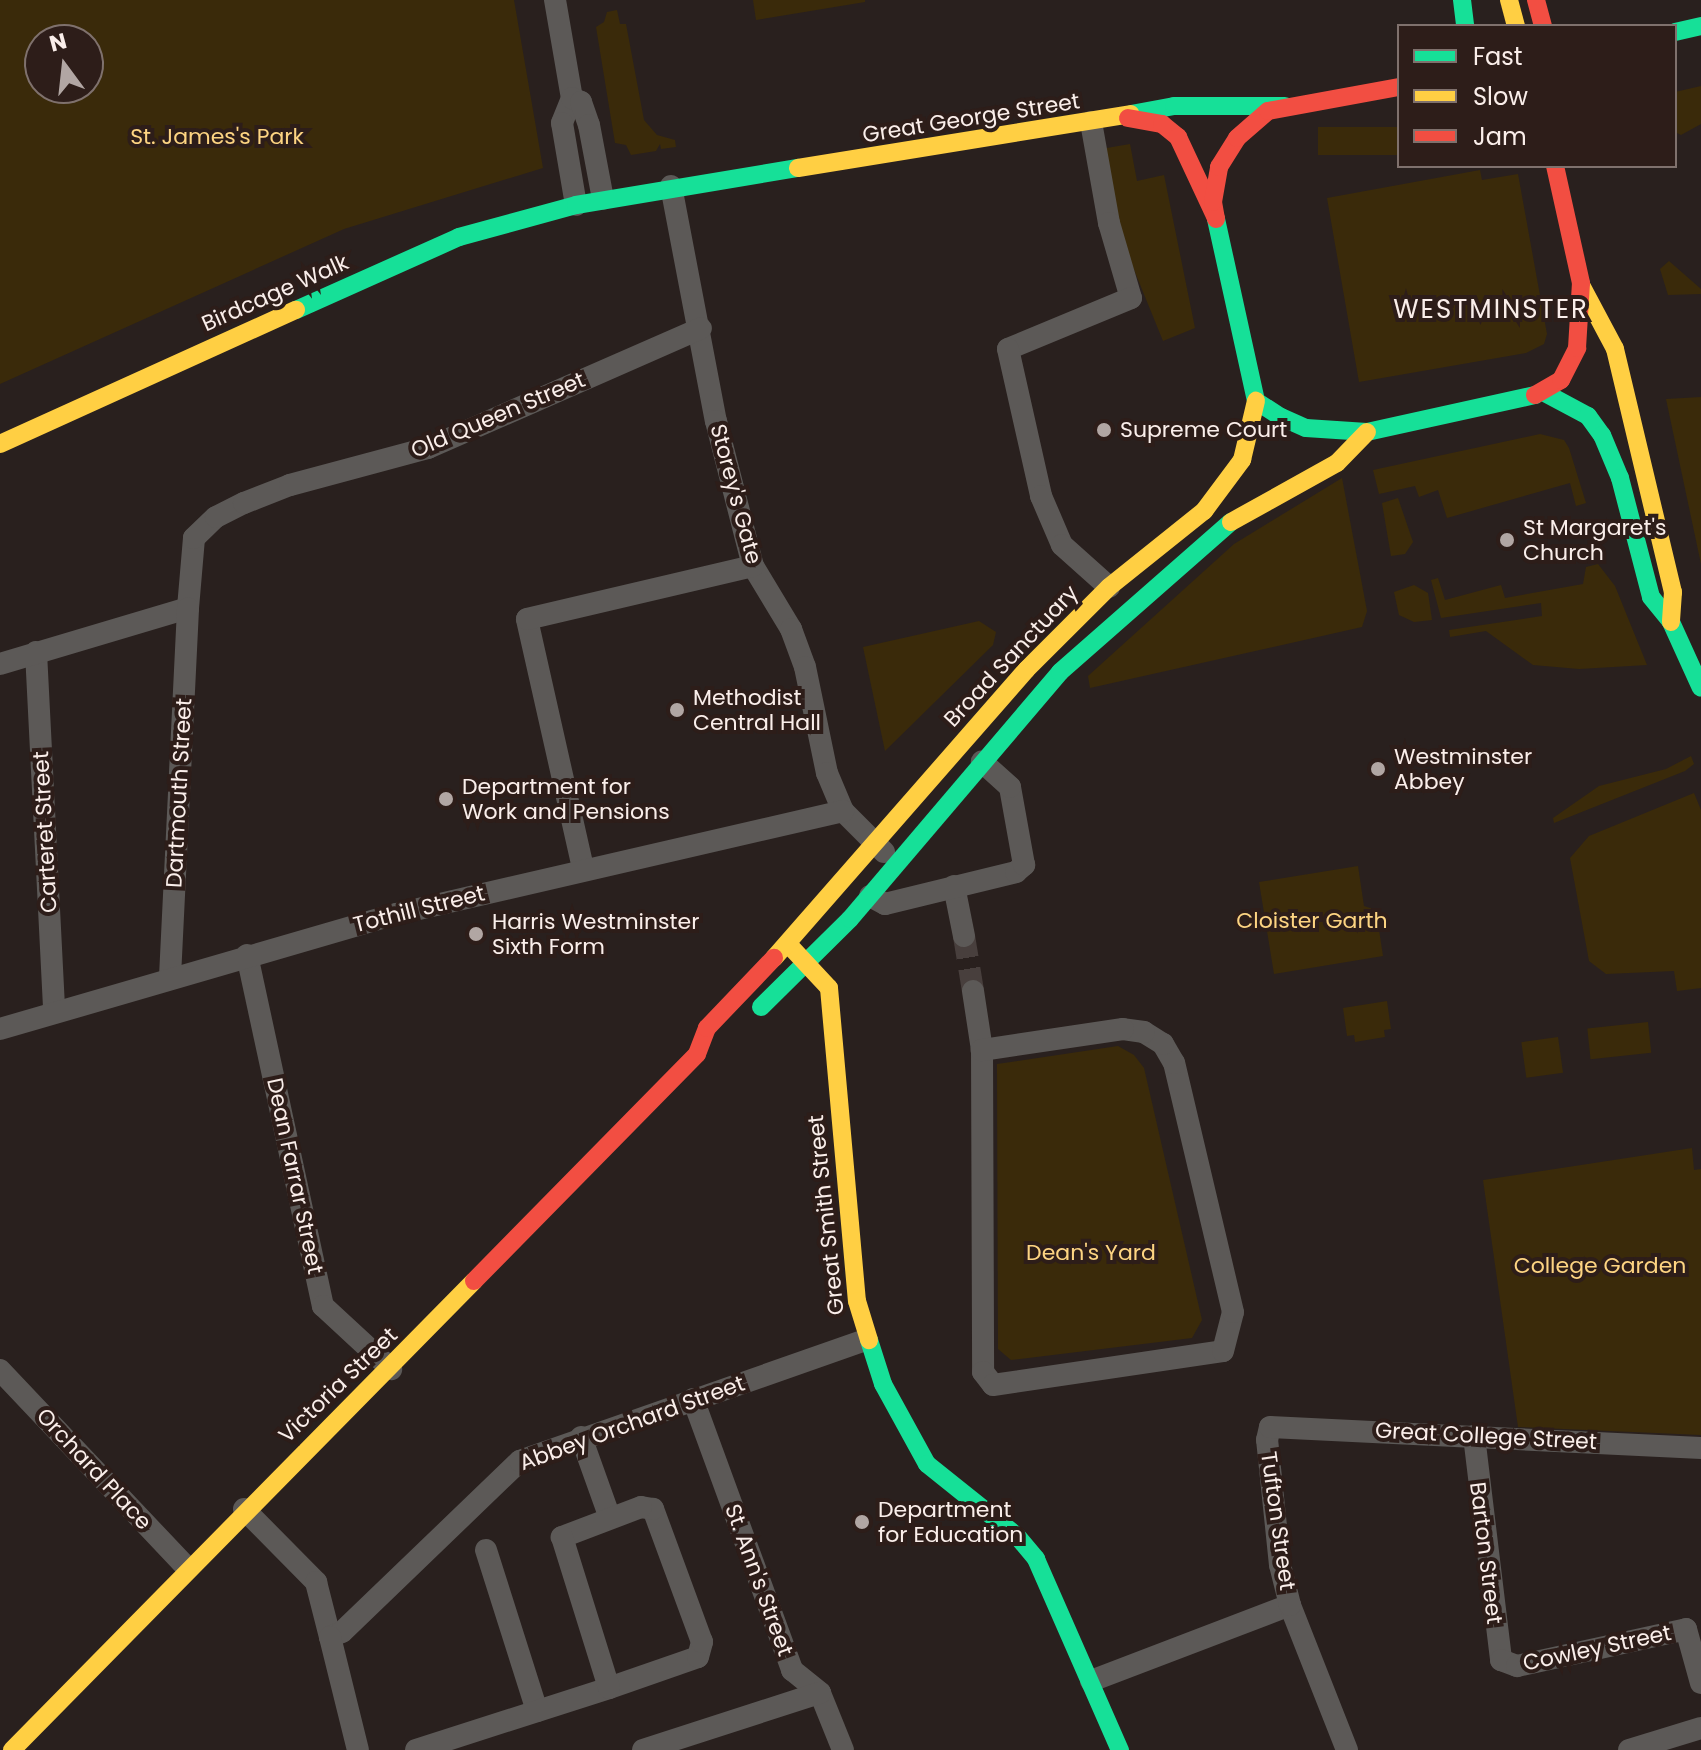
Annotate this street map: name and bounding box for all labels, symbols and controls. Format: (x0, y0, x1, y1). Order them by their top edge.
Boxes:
north arrow (24, 24, 104, 104)
legend (1397, 24, 1677, 168)
text: N (46, 25, 70, 59)
text: Fast (1473, 40, 1523, 73)
text: Slow (1473, 80, 1528, 113)
street label: Great George Street (861, 88, 1081, 148)
text: Jam (1473, 120, 1527, 153)
park label: St. James's Park (130, 124, 304, 150)
street label: Birdcage Walk (198, 249, 352, 337)
district label: WESTMINSTER (1393, 294, 1589, 326)
street label: Old Queen Street (407, 366, 589, 464)
place label: Supreme Court (1120, 417, 1287, 443)
street label: Storey's Gate (705, 421, 767, 567)
marker: Supreme Court (1095, 421, 1113, 439)
place label: St Margaret's Church (1523, 514, 1666, 566)
marker: St Margaret's Church (1498, 531, 1516, 549)
street label: Broad Sanctuary (939, 580, 1083, 732)
place label: Methodist Central Hall (693, 684, 821, 736)
street label: Dartmouth Street (161, 698, 197, 888)
marker: Methodist Central Hall (668, 701, 686, 719)
place label: Westminster Abbey (1394, 743, 1532, 794)
street label: Carteret Street (28, 750, 62, 914)
marker: Westminster Abbey (1369, 760, 1387, 778)
place label: Department for Work and Pensions (462, 773, 670, 824)
marker: Department for Work and Pensions (437, 790, 455, 808)
street label: Tothill Street (351, 880, 487, 938)
place label: Harris Westminster Sixth Form (492, 908, 699, 960)
park label: Cloister Garth (1236, 908, 1388, 934)
marker: Harris Westminster Sixth Form (467, 925, 485, 943)
street label: Dean Farrar Street (261, 1076, 329, 1276)
street label: Great Smith Street (802, 1114, 850, 1316)
park label: Dean's Yard (1026, 1240, 1156, 1266)
park label: College Garden (1514, 1253, 1686, 1279)
street label: Victoria Street (273, 1322, 403, 1448)
street label: Abbey Orchard Street (516, 1370, 748, 1476)
street label: Orchard Place (31, 1403, 157, 1535)
street label: Great College Street (1374, 1417, 1598, 1455)
street label: Tufton Street (1255, 1450, 1301, 1592)
street label: Barton Street (1464, 1480, 1508, 1626)
place label: Department for Education (878, 1496, 1023, 1548)
street label: St. Ann's Street (719, 1500, 799, 1660)
marker: Department for Education (853, 1513, 871, 1531)
street label: Cowley Street (1520, 1619, 1674, 1677)

